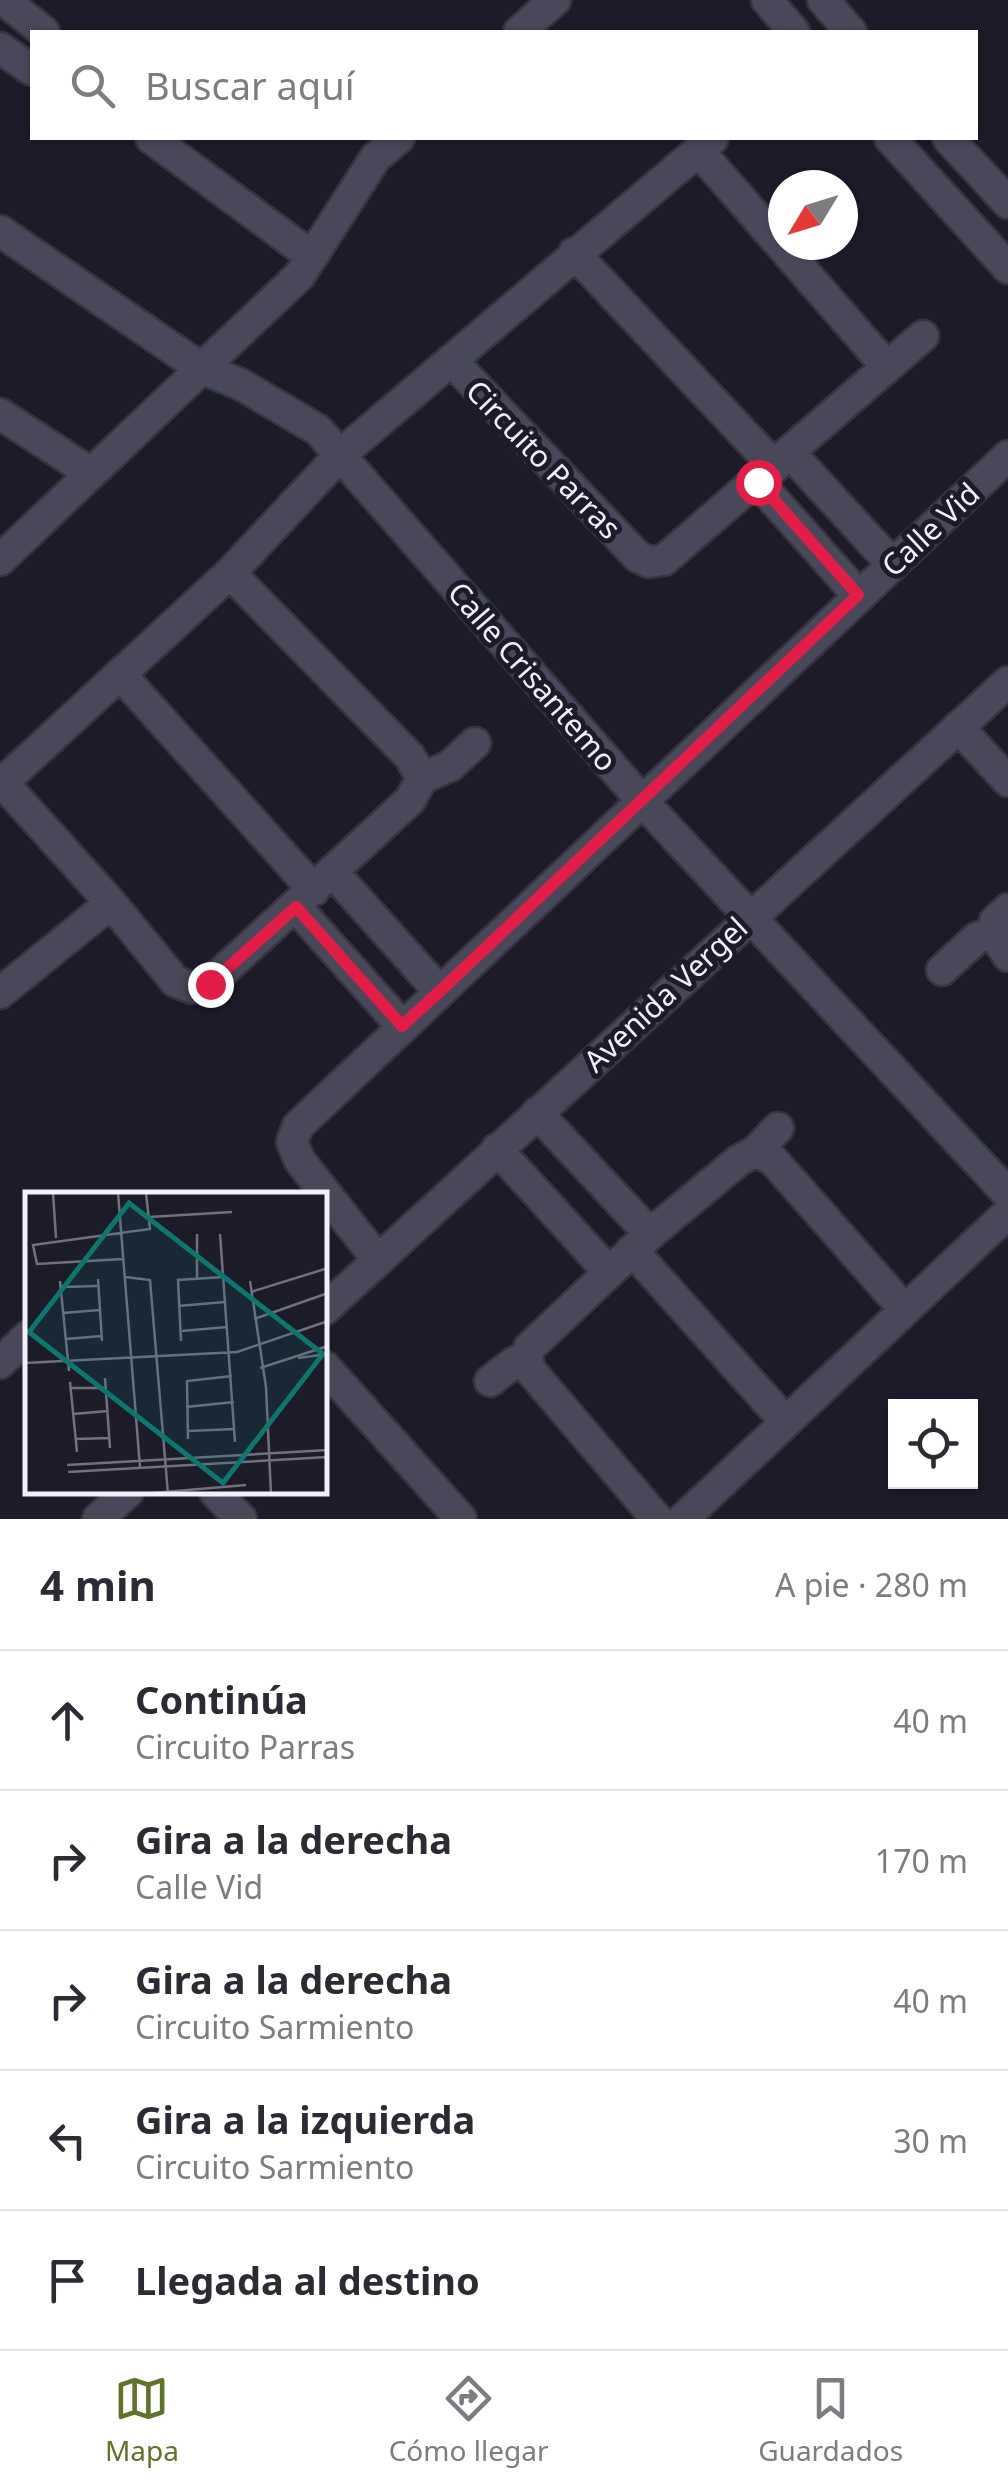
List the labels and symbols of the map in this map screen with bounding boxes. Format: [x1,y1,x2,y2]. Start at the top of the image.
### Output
north arrow [768,170,858,260]
street label: Circuito Parras [458,371,630,547]
route start [736,460,782,506]
street label: Calle Vid [872,473,988,585]
street label: Calle Crisantemo [439,572,627,780]
street label: Avenida Vergel [574,907,756,1081]
route end [188,962,234,1008]
inset map [25,1192,328,1494]

